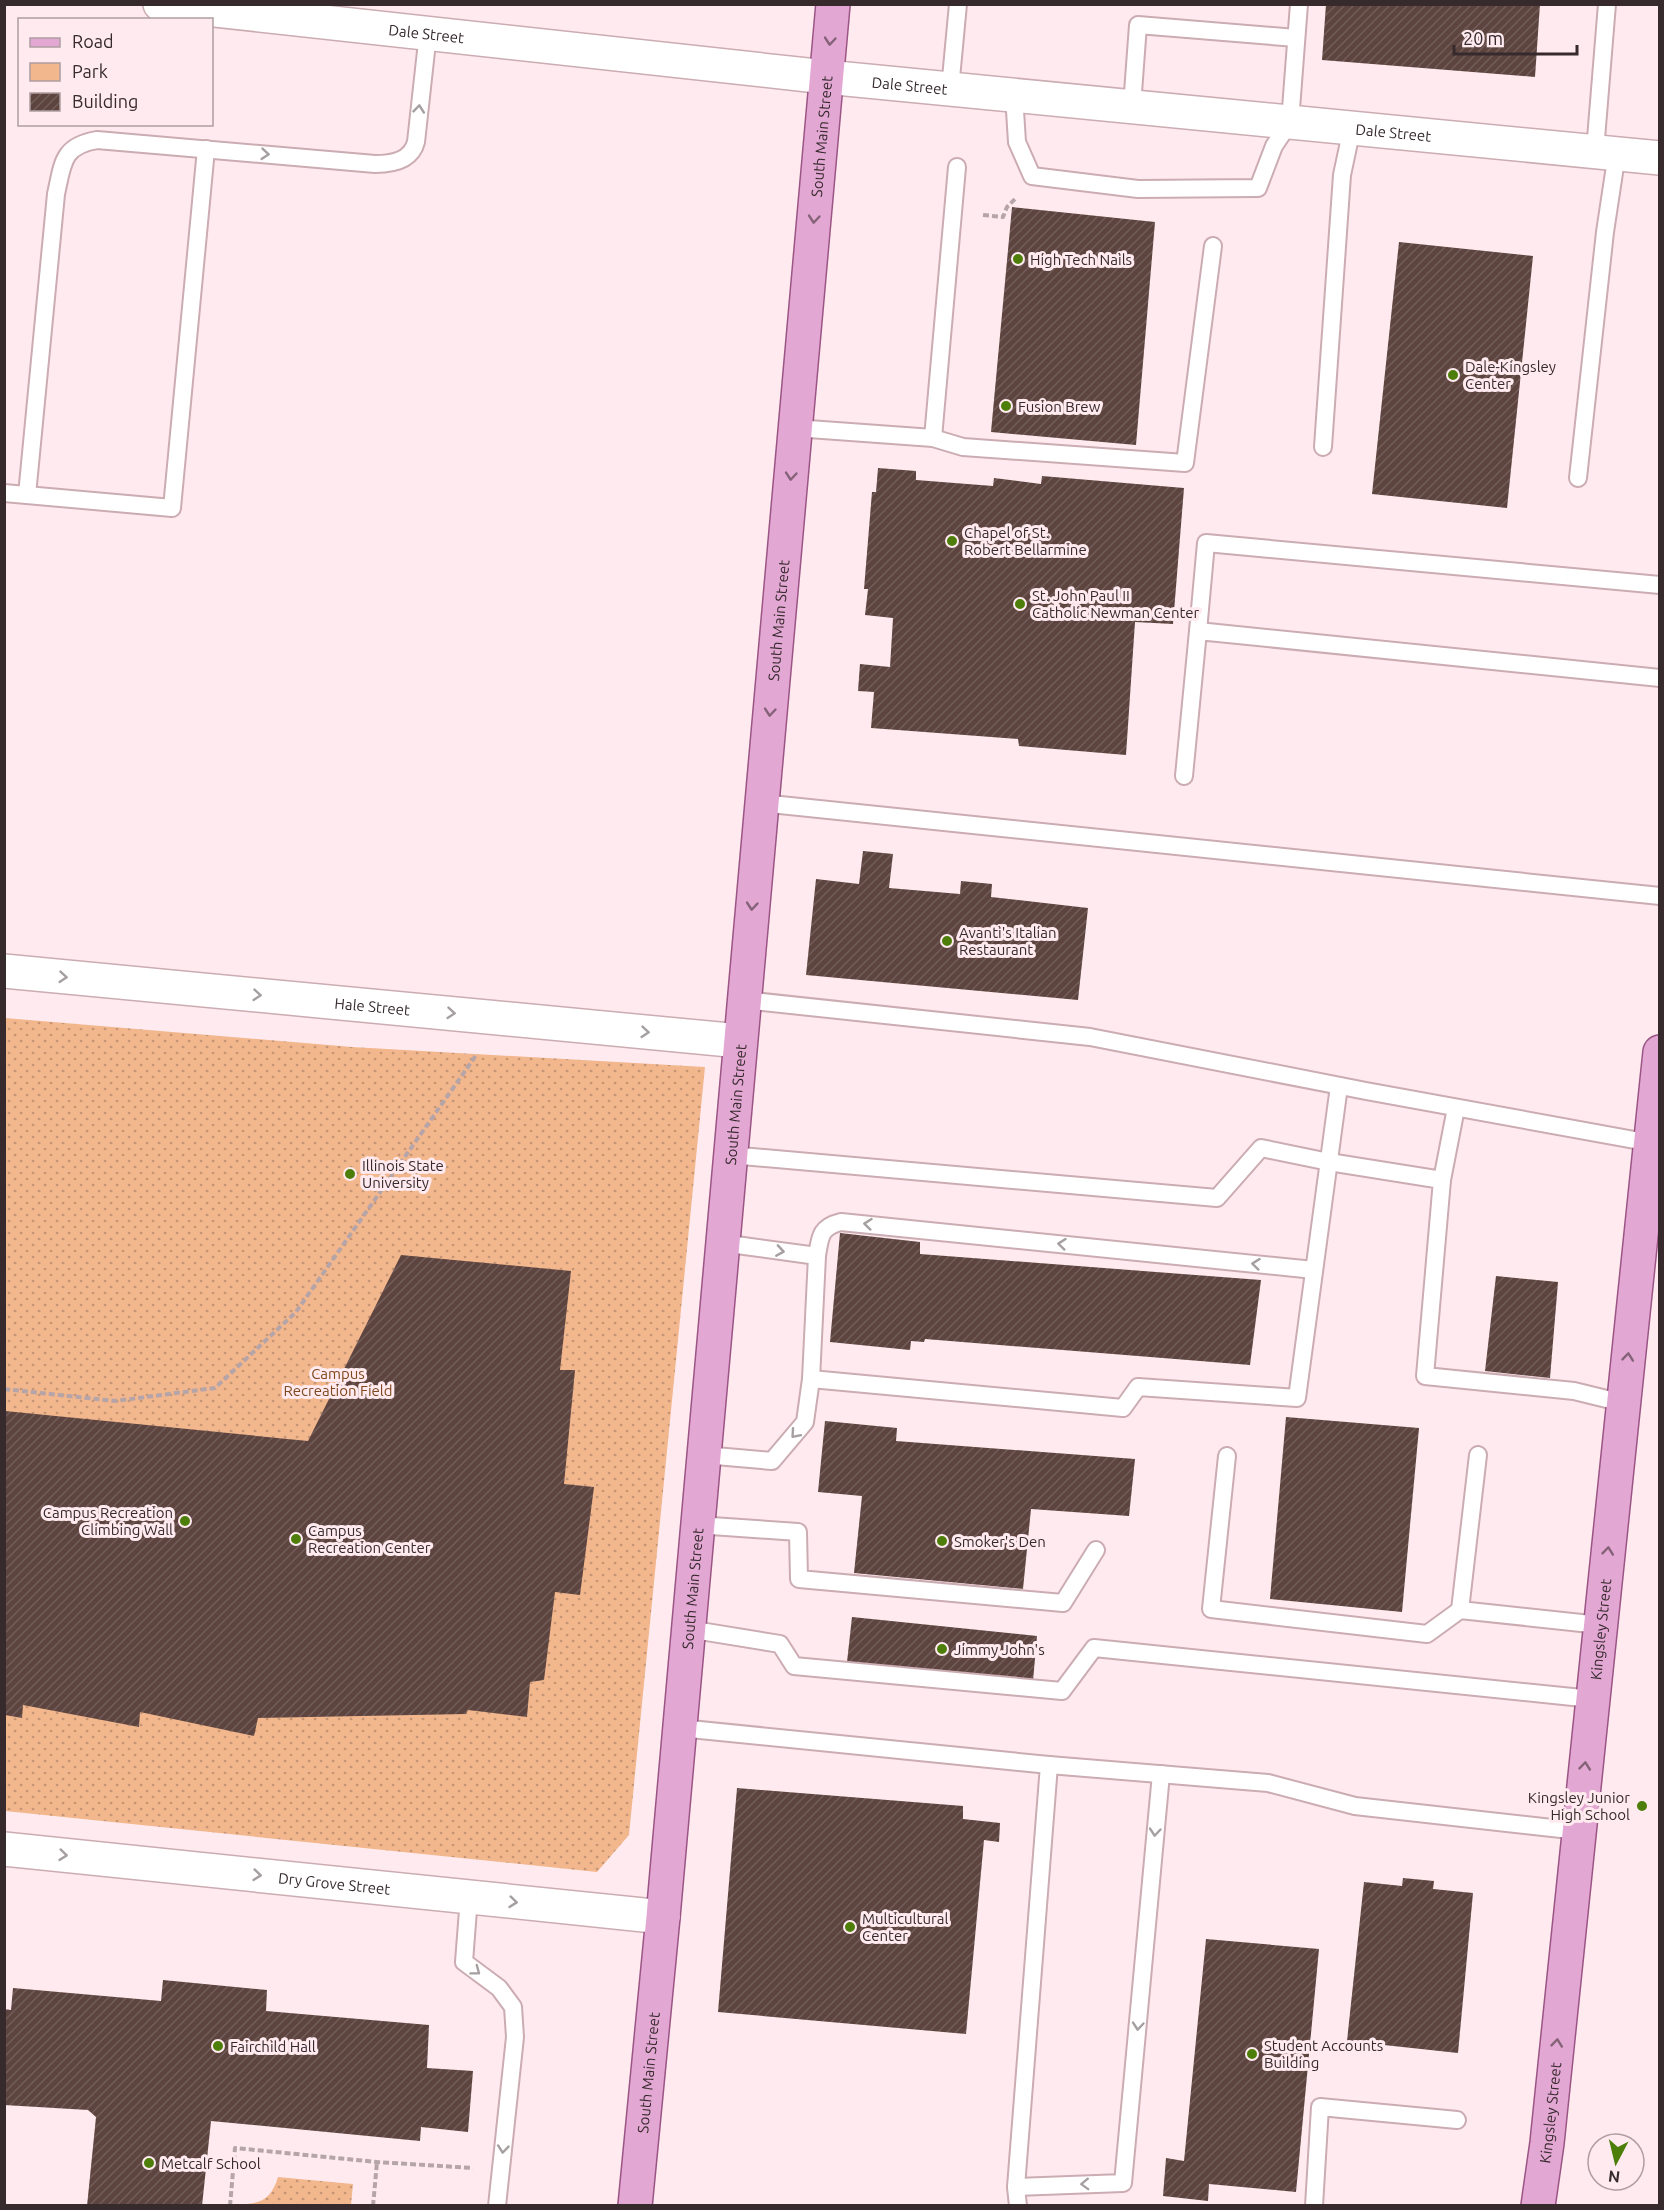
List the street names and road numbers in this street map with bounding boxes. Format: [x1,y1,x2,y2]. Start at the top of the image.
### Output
street label: Dale Street [388,21,465,46]
street label: Dale Street [871,73,948,97]
street label: South Main Street [807,75,835,198]
street label: Dale Street [1355,120,1432,144]
street label: South Main Street [764,559,792,682]
street label: Hale Street [334,994,411,1018]
street label: South Main Street [721,1043,749,1166]
street label: South Main Street [678,1527,706,1650]
street label: Kingsley Street [1587,1578,1614,1681]
street label: Dry Grove Street [277,1869,391,1897]
street label: South Main Street [634,2011,662,2134]
street label: Kingsley Street [1536,2061,1564,2164]

